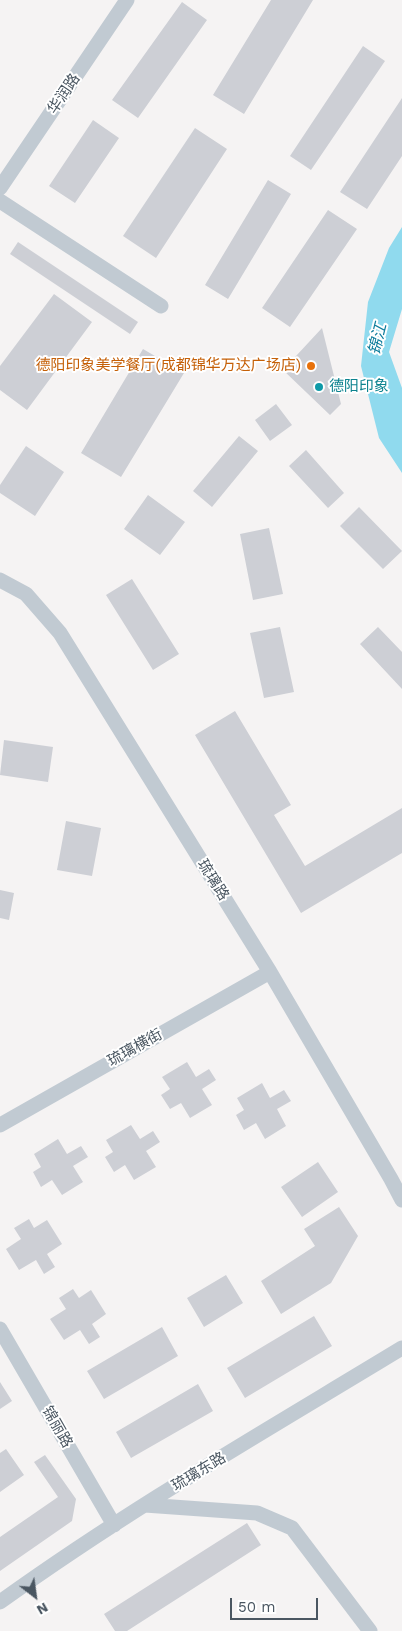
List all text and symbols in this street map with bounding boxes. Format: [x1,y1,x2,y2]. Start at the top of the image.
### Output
street label: 华润路 [44,70,84,118]
water label: 锦江 [365,321,391,357]
place label: 德阳印象美学餐厅(成都锦华万达广场店) [36,357,301,375]
marker: 德阳印象美学餐厅(成都锦华万达广场店) [305,360,317,372]
place label: 德阳印象 [329,378,389,396]
marker: 德阳印象 [313,381,325,393]
street label: 琉璃路 [193,856,233,904]
street label: 琉璃横街 [104,1026,166,1070]
street label: 锦丽路 [38,1403,76,1451]
street label: 琉璃东路 [169,1449,229,1495]
north arrow [10,1571,60,1621]
scale bar [232,1588,320,1620]
text: 50 m [238,1598,275,1616]
text: N [34,1599,51,1619]

